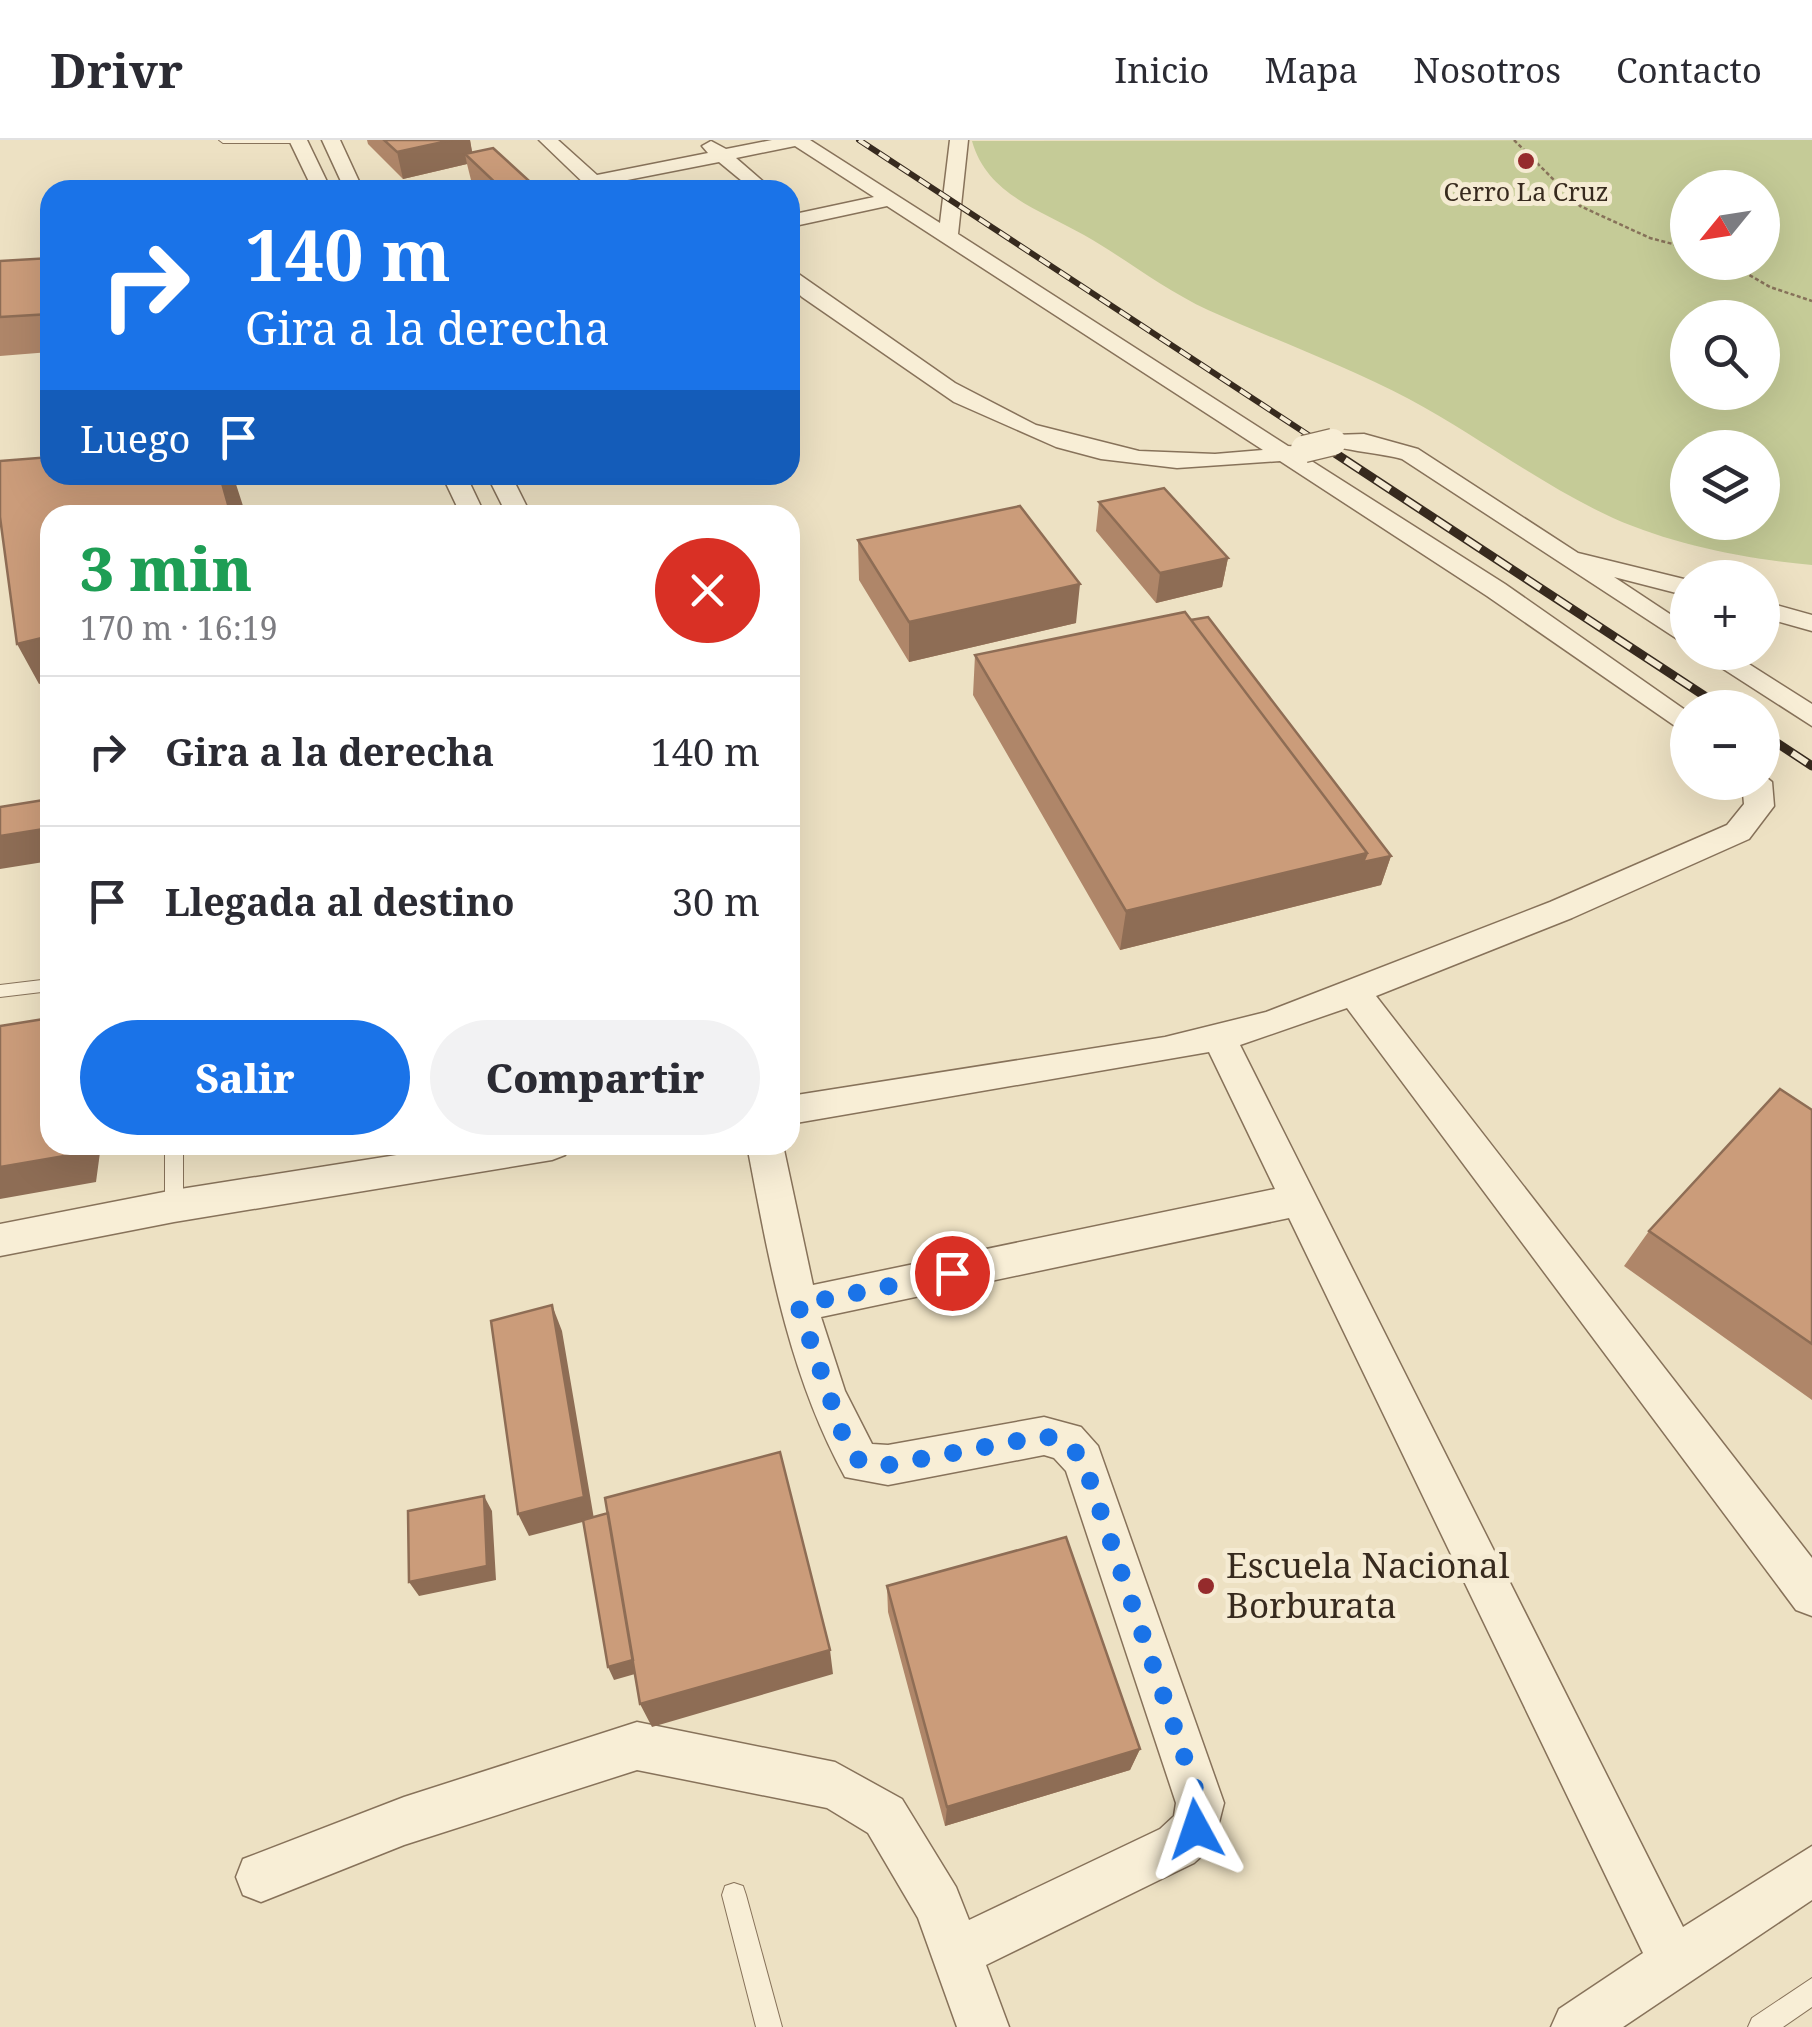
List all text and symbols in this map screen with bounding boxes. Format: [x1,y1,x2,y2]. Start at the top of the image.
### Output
text: Drivr [50,37,183,102]
text: Inicio [1114,46,1210,93]
text: Mapa [1265,46,1358,93]
text: Nosotros [1413,46,1561,93]
text: Contacto [1616,46,1762,93]
marker: Cerro La Cruz [1515,150,1537,172]
north arrow [1670,170,1780,280]
map controls [1670,170,1780,800]
place label: Cerro La Cruz [1443,174,1609,208]
text: 140 m [245,206,451,302]
icon: right [80,220,210,350]
text: Gira a la derecha [245,297,610,358]
button: search [1670,300,1780,410]
icon: arrive [211,410,266,465]
text: Luego [80,412,191,464]
button: layers [1670,430,1780,540]
text: 3 min [80,527,252,609]
button: close [655,538,760,643]
button: + [1670,560,1780,670]
text: 170 m · 16:19 [80,606,278,649]
button: − [1670,690,1780,800]
icon: right [80,724,135,779]
text: Gira a la derecha [165,725,494,777]
text: 140 m [650,725,760,777]
icon: arrive [80,874,135,929]
text: Llegada al destino [165,875,515,927]
text: 30 m [672,875,760,927]
button: Salir [80,1020,410,1135]
button: Compartir [430,1020,760,1135]
pin [910,1231,995,1316]
icon: arrive [925,1246,980,1301]
place label: Escuela Nacional Borburata [1226,1541,1510,1628]
marker: Escuela Nacional Borburata [1195,1575,1217,1597]
position arrow [1144,1777,1248,1881]

